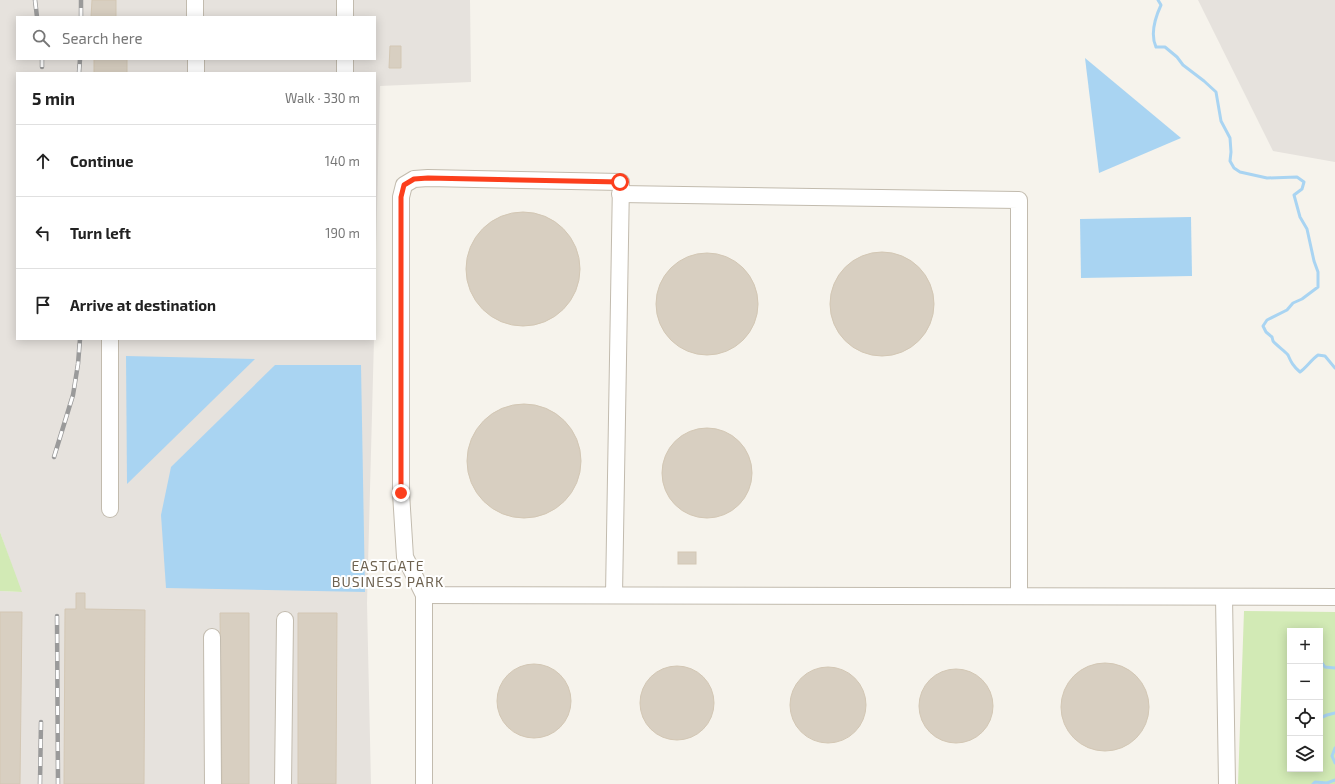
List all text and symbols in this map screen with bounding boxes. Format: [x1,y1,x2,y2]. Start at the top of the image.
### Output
search box [16,16,376,60]
icon: search [30,27,52,49]
text: Search here [62,29,143,47]
text: 5 min [32,88,75,108]
text: Walk · 330 m [285,90,360,106]
icon: ahead [32,150,54,172]
text: Continue [70,152,133,170]
text: 140 m [325,153,360,169]
route start [611,173,629,191]
icon: left [32,222,54,244]
text: Turn left [70,224,131,242]
text: 190 m [325,225,360,241]
icon: arrive [32,294,54,316]
text: Arrive at destination [70,296,216,314]
route end [392,484,410,502]
district label: EASTGATE BUSINESS PARK [332,557,444,590]
map controls [1287,628,1323,772]
button: + [1287,628,1323,664]
button: − [1287,664,1323,700]
button: locate [1287,700,1323,736]
button: layers [1287,736,1323,772]

